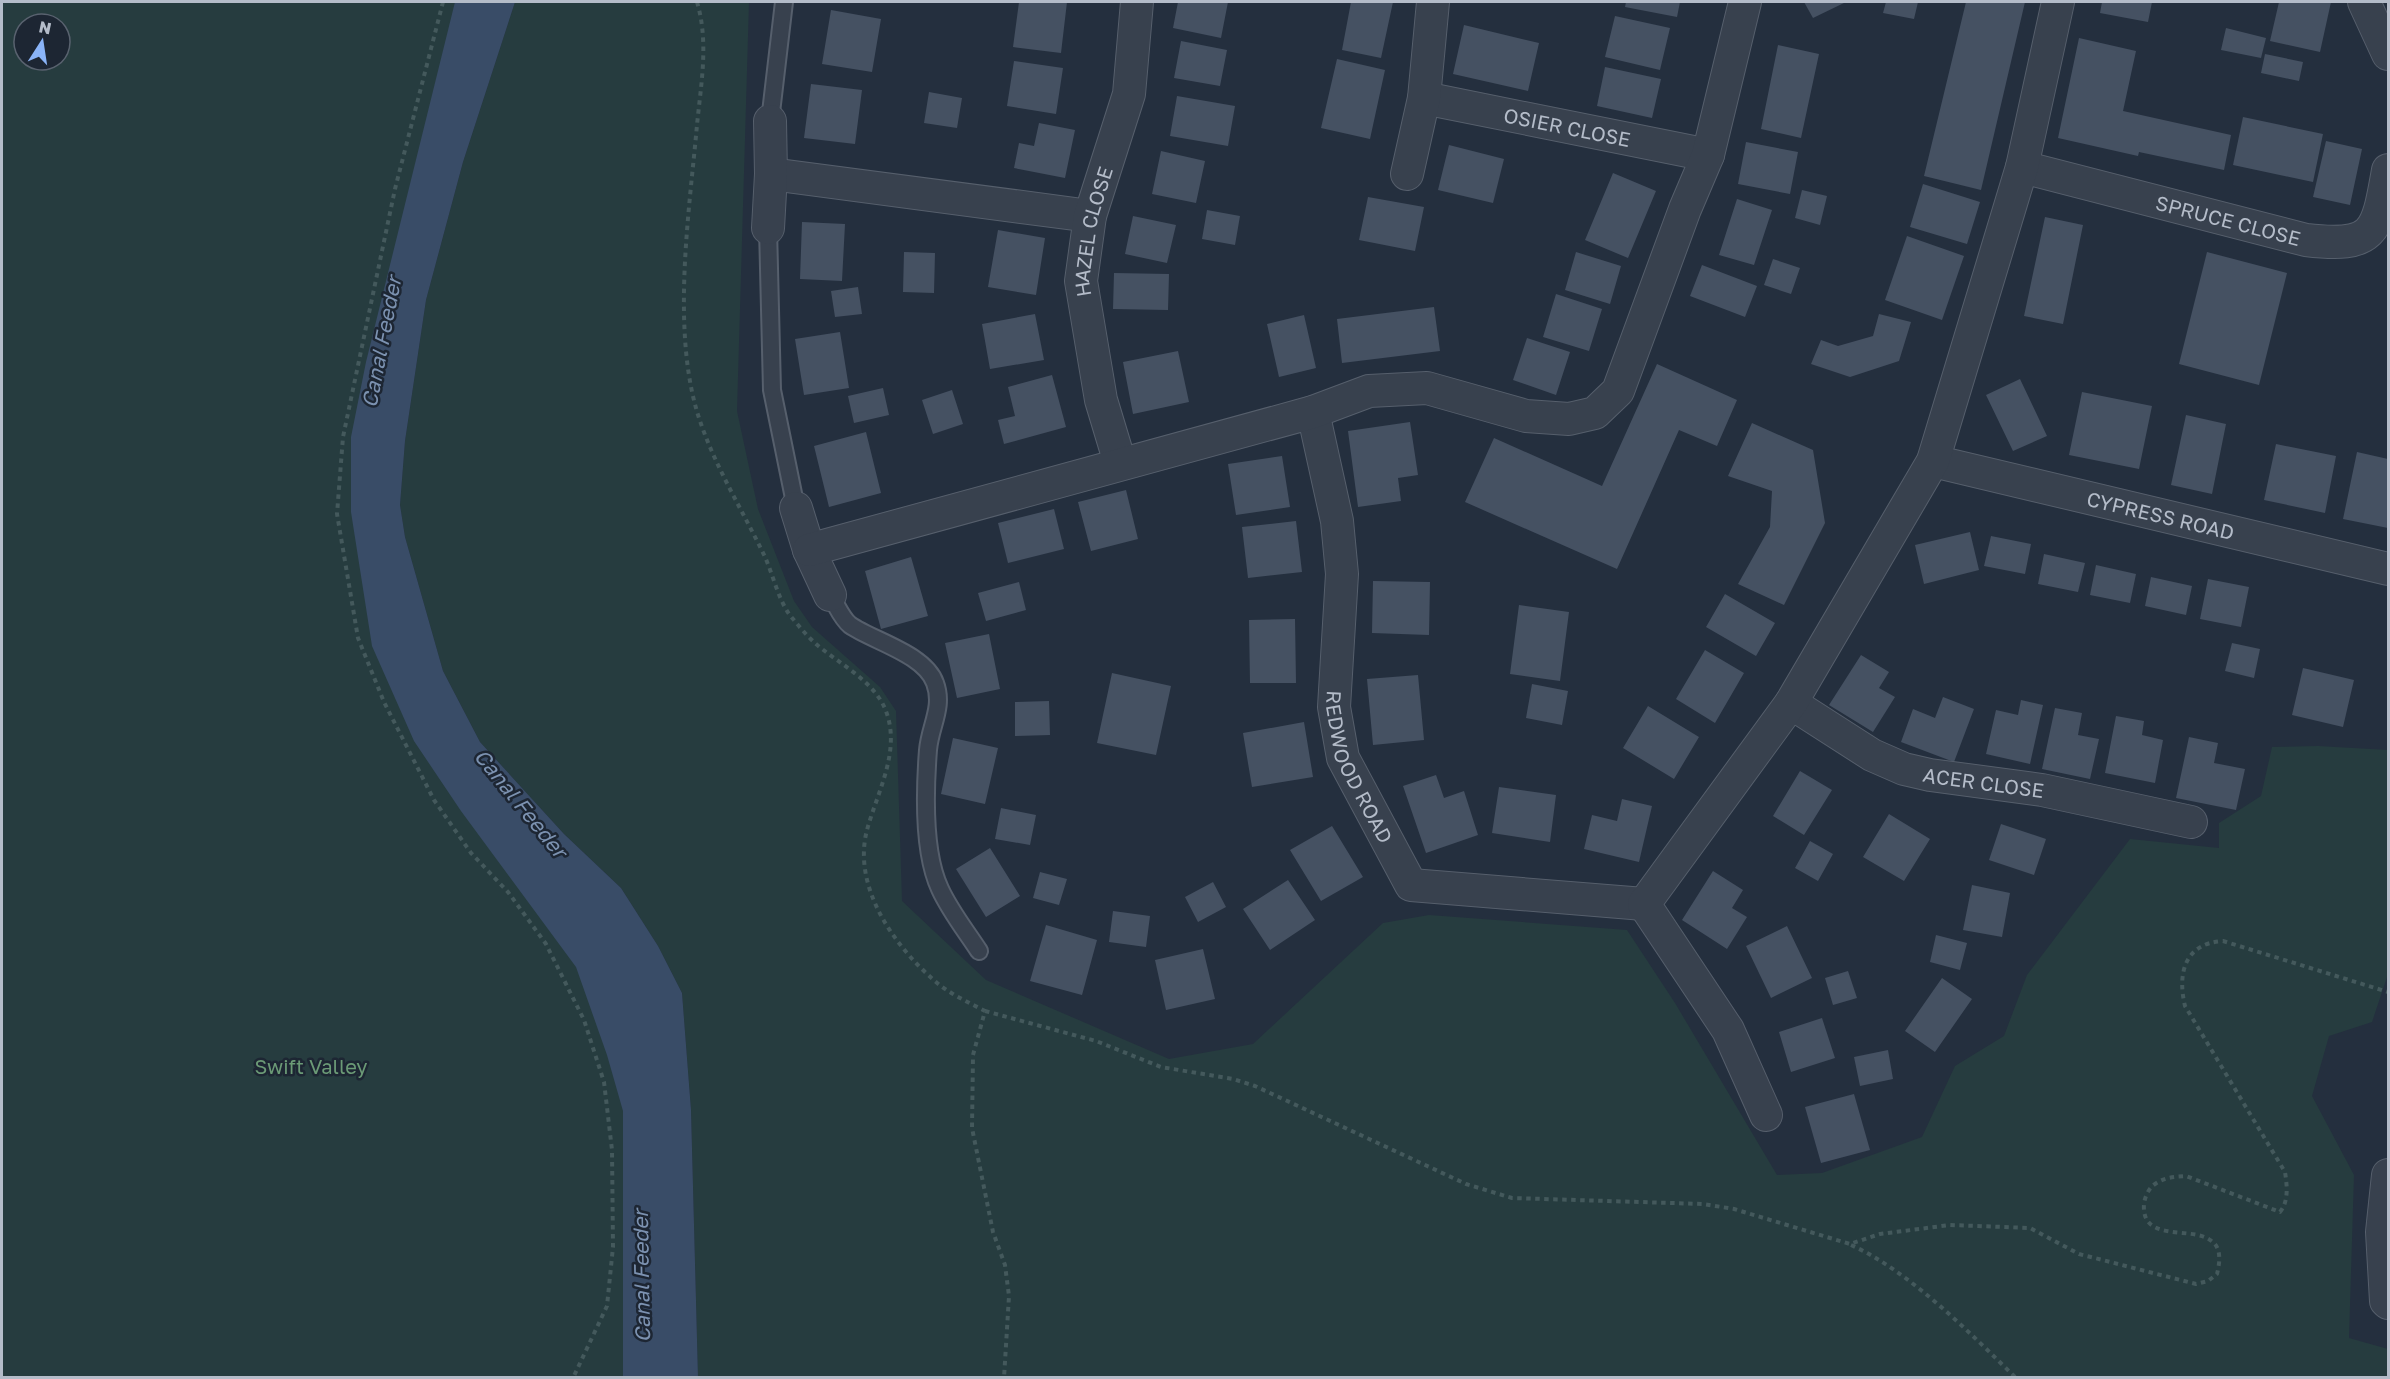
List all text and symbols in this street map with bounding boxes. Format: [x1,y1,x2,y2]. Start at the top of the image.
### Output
north arrow [12,12,72,72]
text: N [37,16,53,38]
street label: OSIER CLOSE [1502,102,1633,151]
street label: HAZEL CLOSE [1069,163,1117,299]
street label: SPRUCE CLOSE [2153,190,2303,250]
water label: Canal Feeder [356,272,407,410]
street label: CYPRESS ROAD [2085,486,2237,544]
street label: REDWOOD ROAD [1322,690,1398,847]
water label: Canal Feeder [469,743,575,865]
street label: ACER CLOSE [1921,762,2045,802]
park label: Swift Valley [254,1054,368,1078]
water label: Canal Feeder [627,1207,655,1343]

